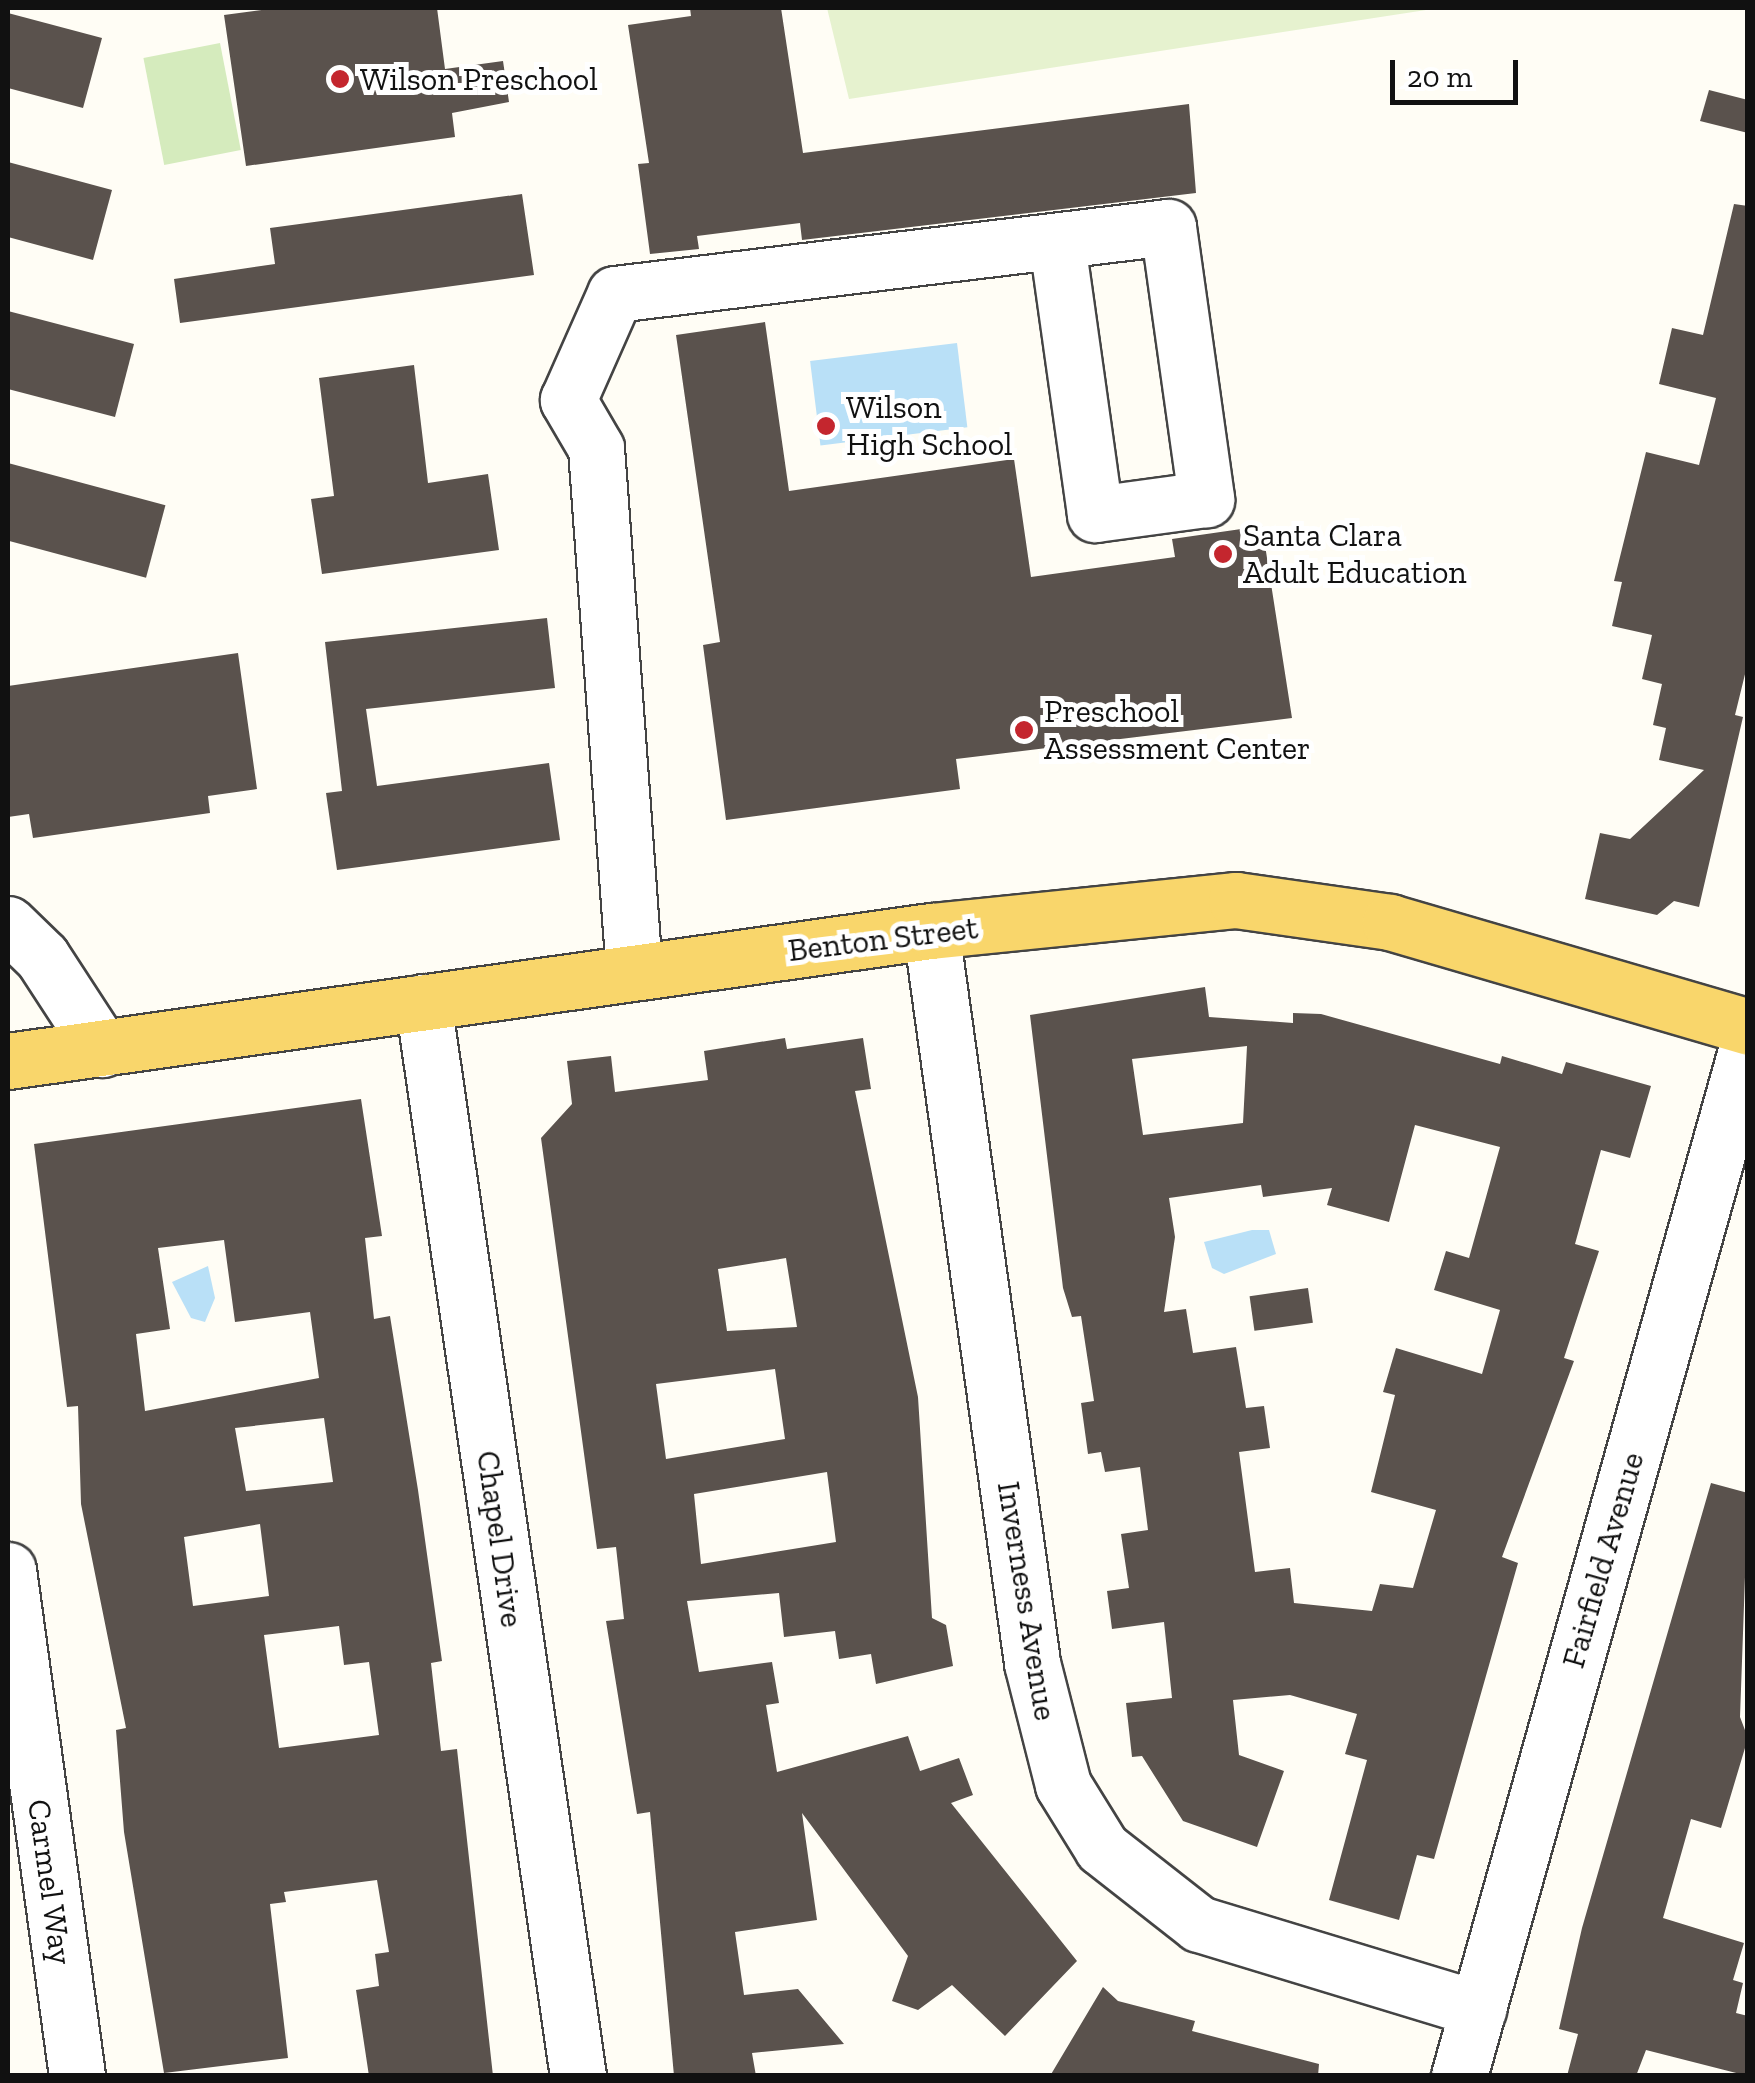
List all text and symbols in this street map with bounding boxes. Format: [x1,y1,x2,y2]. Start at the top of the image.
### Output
scale bar [1395,40,1522,102]
text: 20 m [1407,59,1472,95]
place label: Wilson Preschool [360,60,598,98]
marker: Wilson Preschool [329,68,351,90]
place label: Wilson High School [846,389,1013,464]
marker: Wilson High School [815,415,837,437]
place label: Santa Clara Adult Education [1243,517,1467,592]
marker: Santa Clara Adult Education [1212,543,1234,565]
place label: Preschool Assessment Center [1044,693,1310,768]
marker: Preschool Assessment Center [1013,719,1035,741]
street label: Benton Street [786,908,980,970]
street label: Fairfield Avenue [1554,1447,1652,1673]
street label: Chapel Drive [469,1448,531,1630]
street label: Inverness Avenue [989,1478,1065,1724]
street label: Carmel Way [19,1796,81,1968]

